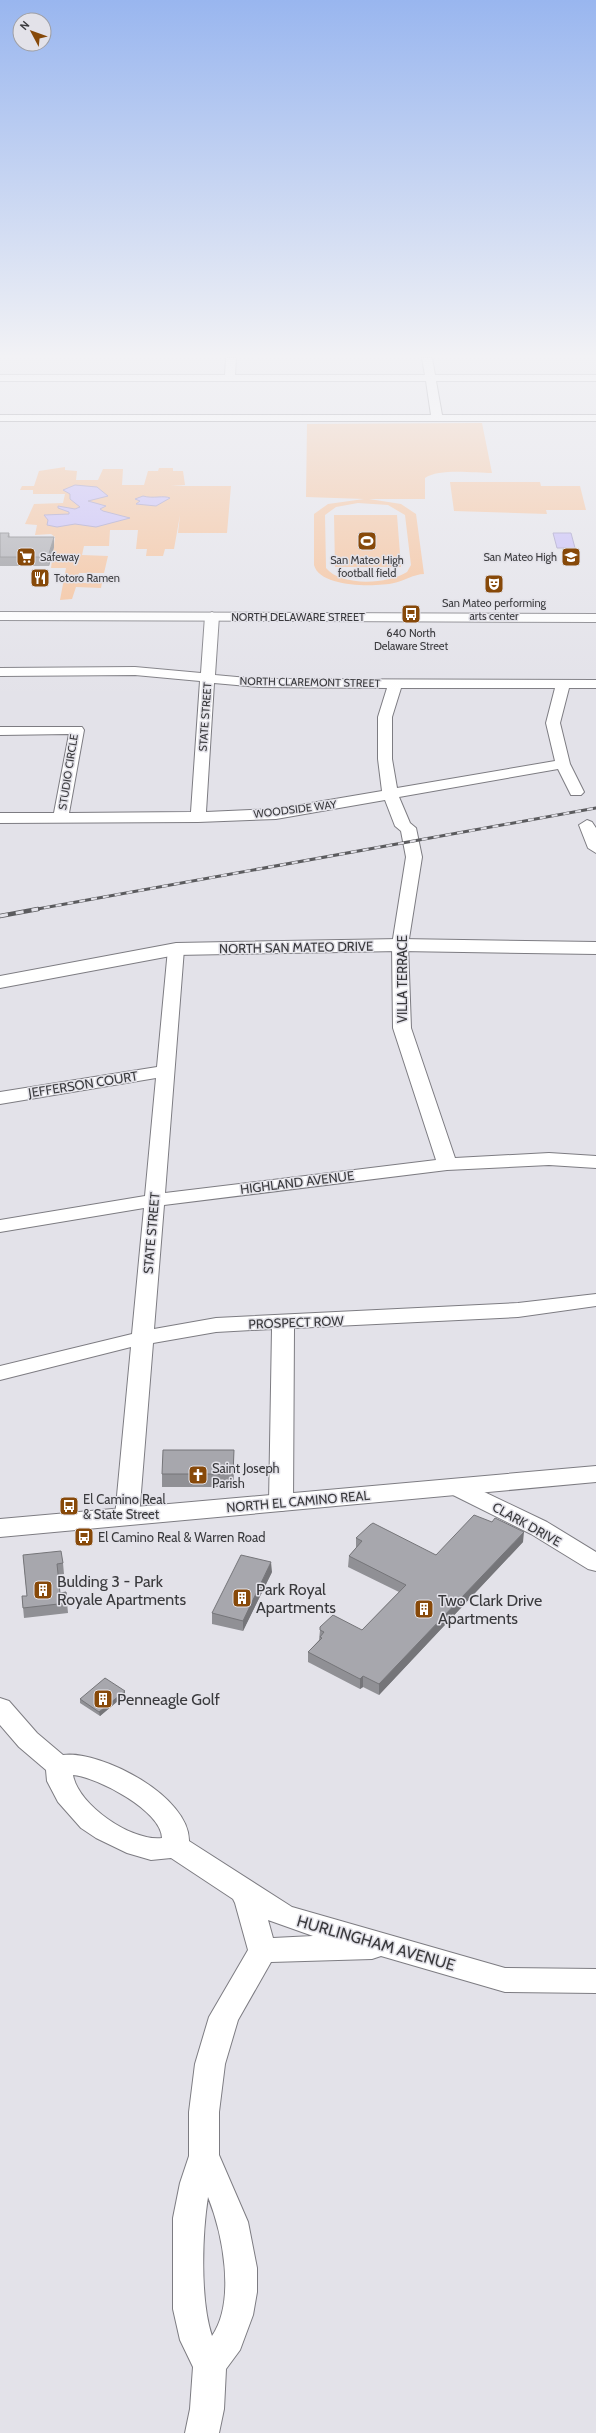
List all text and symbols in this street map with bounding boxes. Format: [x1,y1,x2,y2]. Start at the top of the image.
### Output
north arrow [12,12,52,52]
text: N [17,18,32,33]
sports icon: San Mateo High football field [356,530,378,552]
supermarket icon: Safeway [15,546,37,568]
school or university icon: San Mateo High [560,546,582,568]
place label: Safeway [40,550,80,564]
place label: San Mateo High [483,550,557,564]
place label: San Mateo High football field [330,553,404,580]
restaurant icon: Totoro Ramen [29,567,51,589]
place label: Totoro Ramen [54,571,120,585]
theatre icon: San Mateo performing arts center [483,573,505,595]
place label: San Mateo performing arts center [442,596,547,623]
bus stop icon: 640 North Delaware Street [400,603,422,625]
street label: NORTH DELAWARE STREET [231,610,365,624]
place label: 640 North Delaware Street [374,626,448,653]
street label: NORTH CLAREMONT STREET [239,674,381,690]
street label: STATE STREET [196,682,214,752]
street label: STUDIO CIRCLE [55,733,81,811]
street label: WOODSIDE WAY [253,797,338,821]
street label: VILLA TERRACE [394,935,410,1023]
street label: NORTH SAN MATEO DRIVE [219,938,373,956]
street label: JEFFERSON COURT [26,1067,139,1101]
street label: HIGHLAND AVENUE [239,1167,355,1197]
street label: STATE STREET [139,1191,163,1274]
street label: PROSPECT ROW [248,1312,345,1332]
place label: Saint Joseph Parish [212,1460,280,1491]
church icon: Saint Joseph Parish [187,1464,209,1486]
street label: NORTH EL CAMINO REAL [226,1487,371,1515]
place label: El Camino Real & State Street [83,1491,166,1522]
bus stop icon: El Camino Real & State Street [58,1495,80,1517]
street label: CLARK DRIVE [490,1498,564,1550]
bus stop icon: El Camino Real & Warren Road [73,1526,95,1548]
place label: El Camino Real & Warren Road [98,1529,265,1545]
place label: Bulding 3 - Park Royale Apartments [57,1572,186,1609]
building icon: Bulding 3 - Park Royale Apartments [32,1579,54,1601]
place label: Park Royal Apartments [256,1580,336,1617]
building icon: Park Royal Apartments [231,1587,253,1609]
place label: Two Clark Drive Apartments [438,1591,542,1628]
building icon: Two Clark Drive Apartments [413,1598,435,1620]
building icon: Penneagle Golf [92,1688,114,1710]
place label: Penneagle Golf [117,1690,221,1709]
street label: HURLINGHAM AVENUE [295,1911,457,1975]

